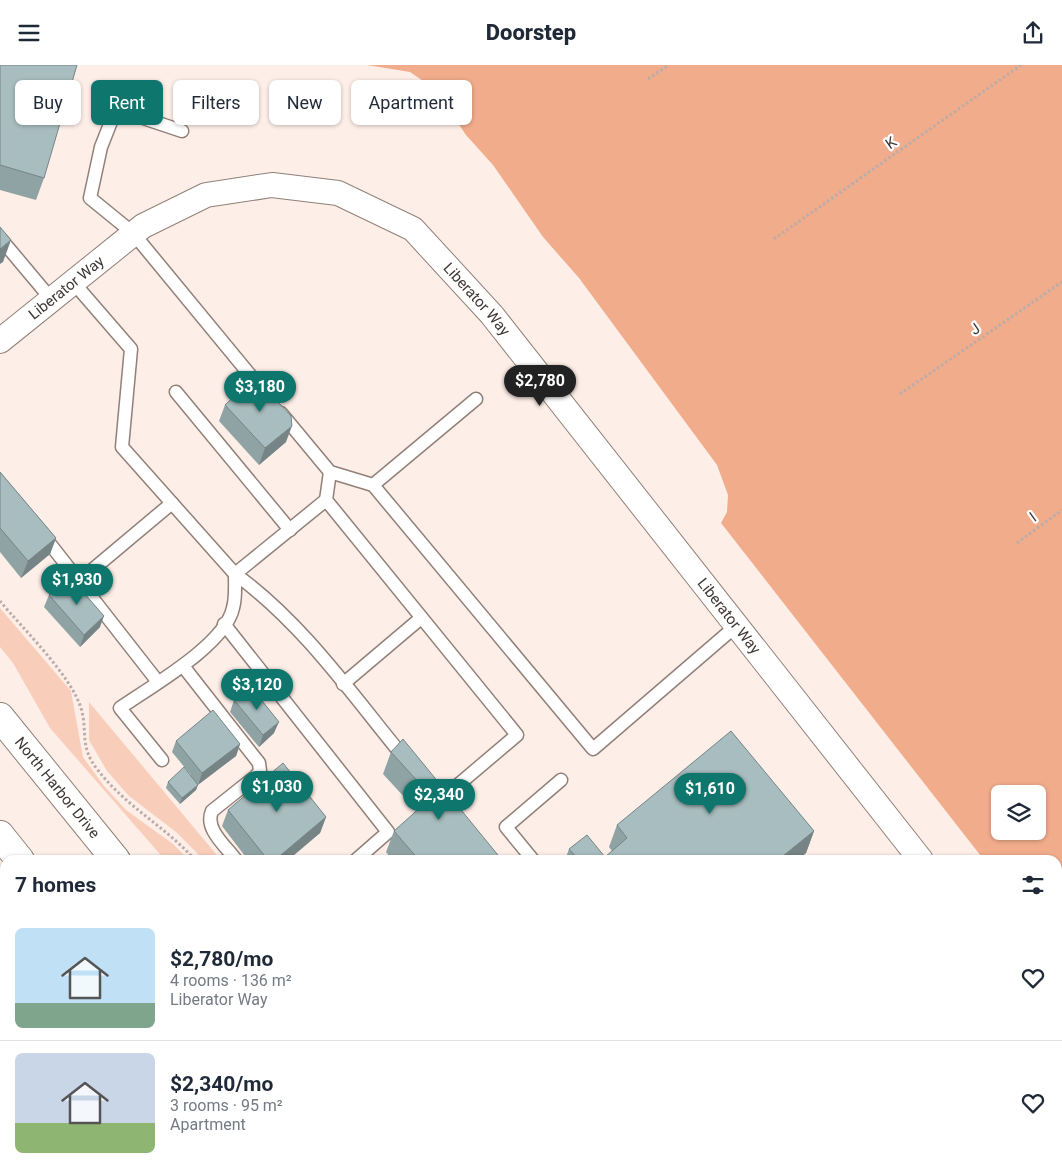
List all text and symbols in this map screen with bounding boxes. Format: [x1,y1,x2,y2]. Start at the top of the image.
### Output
icon: menu [15,19,43,47]
icon: share [1019,19,1047,47]
text: Doorstep [486,20,576,45]
chip: Buy [15,80,81,125]
chip: Rent [91,80,163,125]
chip: Filters [173,80,259,125]
chip: New [269,80,341,125]
chip: Apartment [351,80,472,125]
street label: K [882,133,900,153]
street label: Liberator Way [25,252,108,323]
street label: Liberator Way [440,259,514,339]
street label: J [966,319,984,339]
pin: $2,780 [499,365,581,407]
pin: $3,180 [219,371,301,413]
text: $2,780 [515,371,565,390]
text: $3,180 [235,377,285,396]
street label: I [1026,509,1040,525]
pin: $1,930 [36,563,118,606]
text: $1,930 [52,570,102,589]
street label: Liberator Way [694,574,764,658]
pin: $3,120 [216,669,298,711]
text: $3,120 [232,675,282,694]
street label: North Harbor Drive [11,733,104,842]
pin: $1,030 [236,771,318,813]
pin: $1,610 [669,773,751,815]
text: $1,030 [252,777,302,796]
pin: $2,340 [398,779,480,821]
text: $1,610 [685,779,735,798]
text: $2,340 [414,785,464,804]
map controls [991,785,1046,840]
button: layers [991,785,1046,840]
icon: filters [1019,871,1047,899]
text: 7 homes [15,873,96,897]
text: $2,780/mo [170,947,273,971]
icon: home [55,948,115,1008]
icon: heart [1019,964,1047,992]
text: 4 rooms · 136 m² [170,971,292,990]
text: Liberator Way [170,990,267,1009]
text: $2,340/mo [170,1072,273,1096]
icon: home [55,1073,115,1133]
icon: heart [1019,1089,1047,1117]
text: 3 rooms · 95 m² [170,1096,283,1115]
text: Apartment [170,1115,246,1134]

